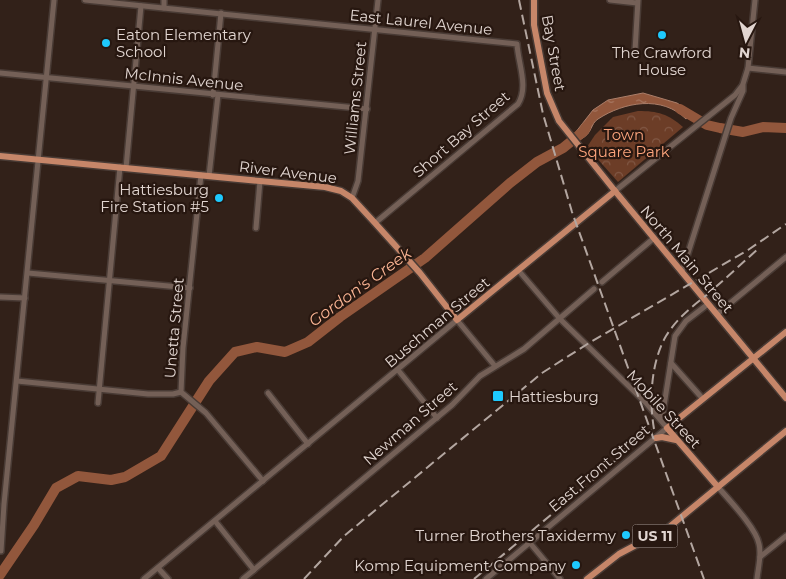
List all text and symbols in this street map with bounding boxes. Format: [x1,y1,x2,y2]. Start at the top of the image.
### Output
street label: East Laurel Avenue [349,5,493,39]
street label: Bay Street [538,13,570,93]
north arrow [721,15,771,65]
place label: Eaton Elementary School [116,25,252,61]
marker: The Crawford House [656,29,668,41]
marker: Eaton Elementary School [100,37,112,49]
street label: Williams Street [340,40,370,156]
place label: The Crawford House [612,43,712,79]
text: N [738,43,751,62]
street label: McInnis Avenue [124,63,244,95]
street label: Short Bay Street [409,87,513,181]
park label: Town Square Park [578,125,670,161]
street label: River Avenue [238,157,338,187]
place label: Hattiesburg Fire Station #5 [100,180,209,216]
marker: Hattiesburg Fire Station #5 [213,192,225,204]
street label: North Main Street [636,201,738,317]
water label: Gordon's Creek [305,243,416,331]
street label: Buschman Street [381,272,493,372]
street label: Unetta Street [160,277,188,379]
street label: Mobile Street [623,366,705,452]
street label: Newman Street [359,377,461,469]
place label: Hattiesburg [509,387,599,406]
marker: Hattiesburg [491,389,505,403]
street label: East Front Street [545,420,653,516]
road number: US 11 [632,524,678,548]
place label: Turner Brothers Taxidermy [415,526,617,545]
marker: Turner Brothers Taxidermy [620,529,632,541]
place label: Komp Equipment Company [354,556,567,575]
marker: Komp Equipment Company [570,559,582,571]

